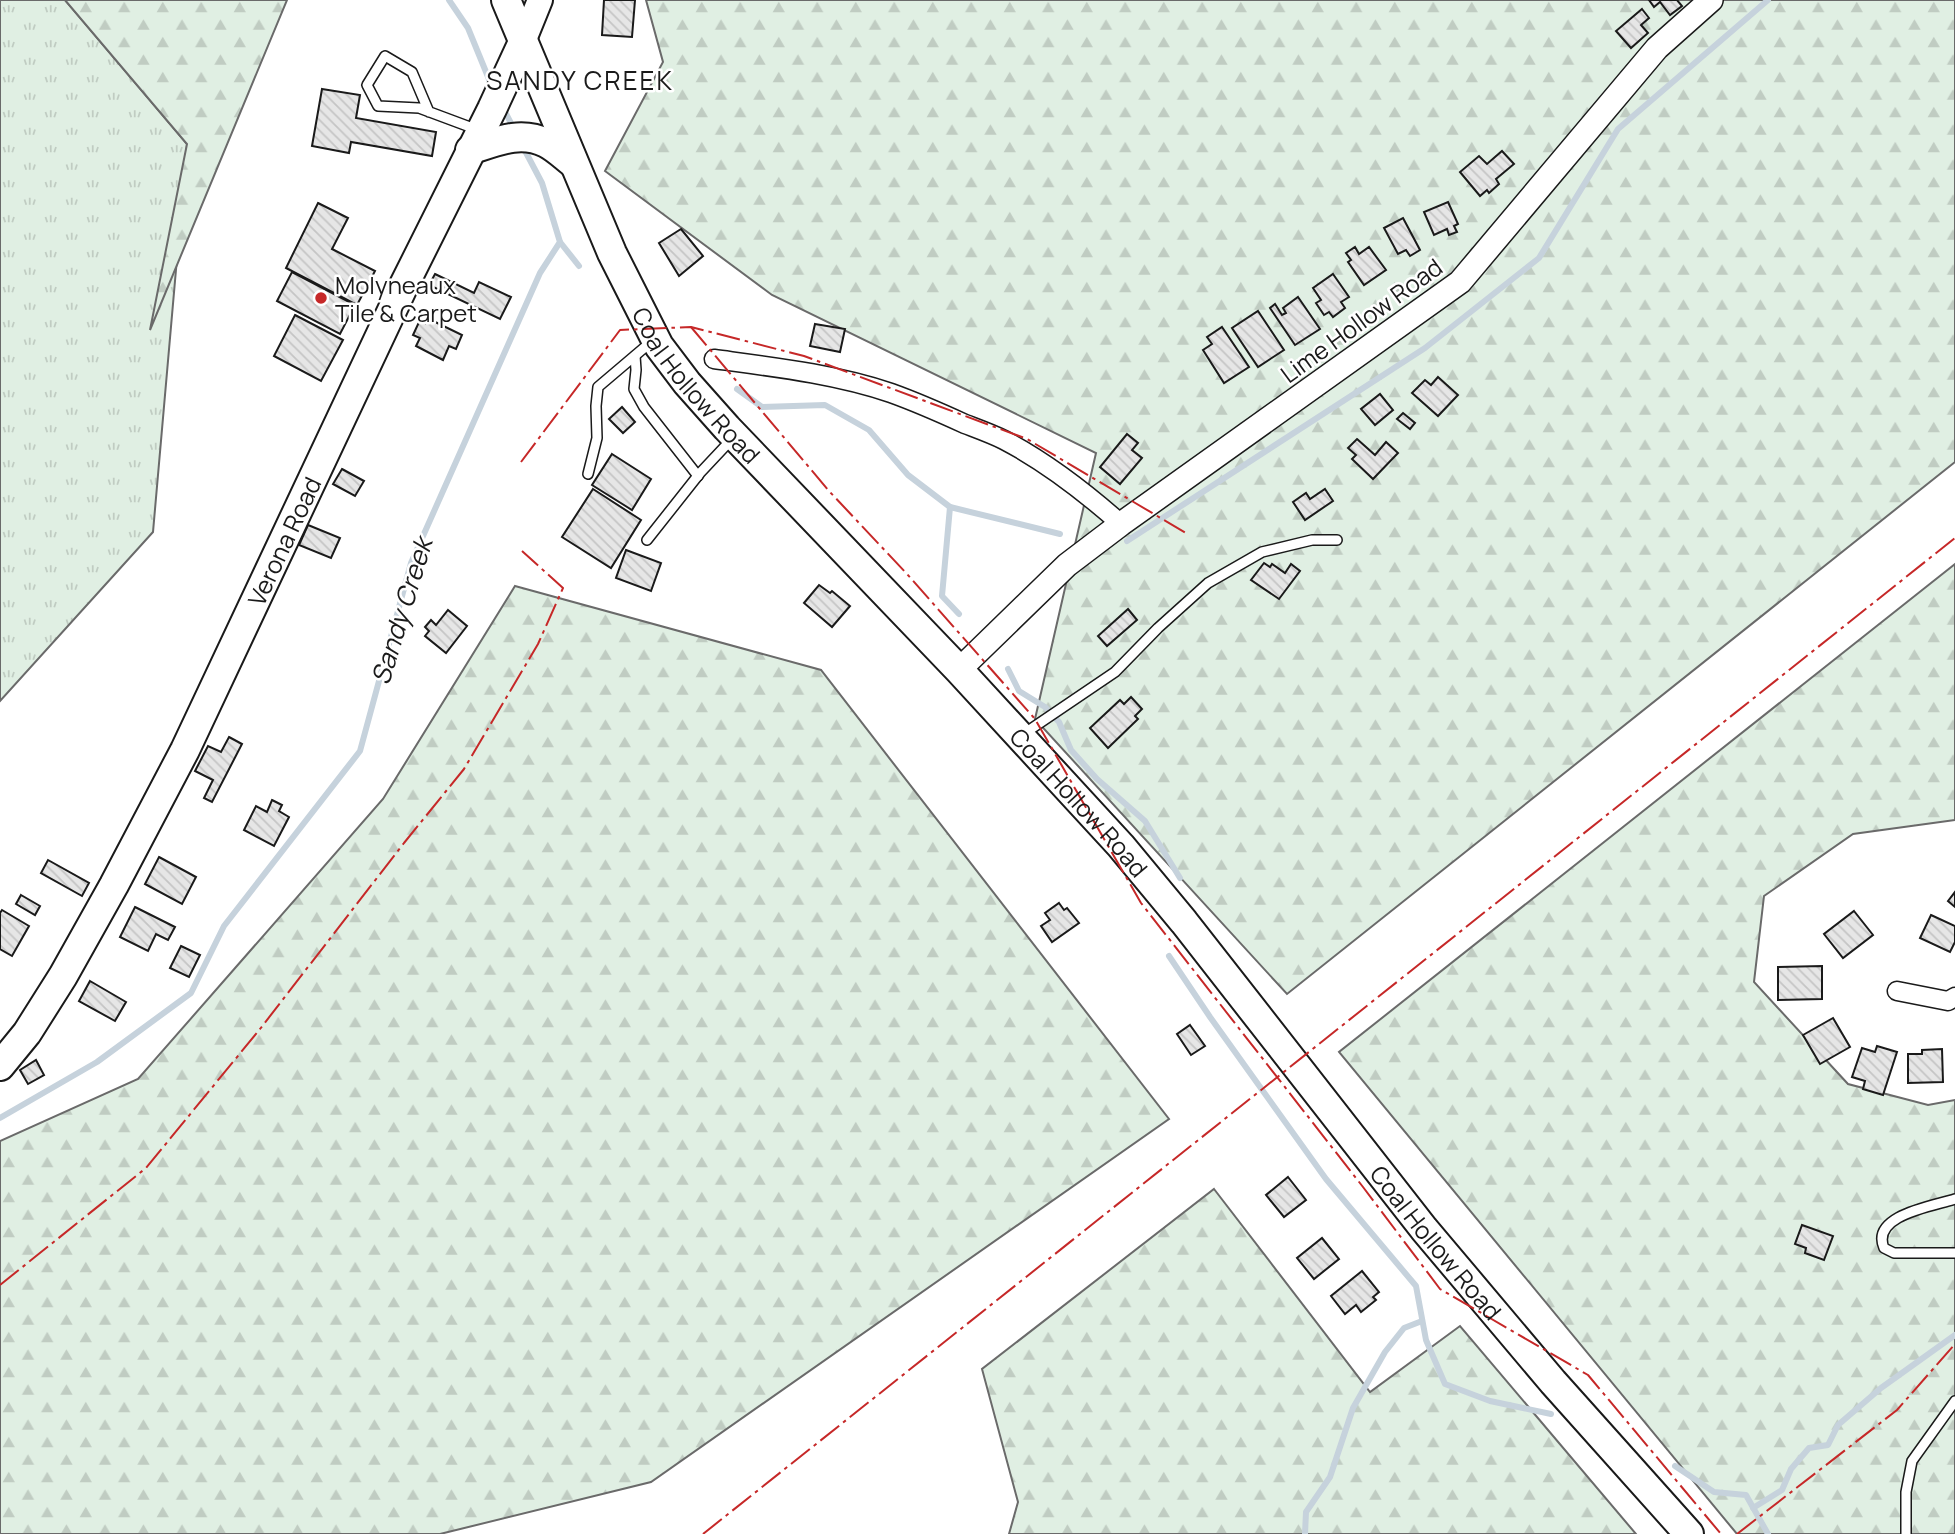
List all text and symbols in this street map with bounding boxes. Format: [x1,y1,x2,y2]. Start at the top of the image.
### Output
district label: SANDY CREEK [486,62,674,98]
street label: Lime Hollow Road [1273,250,1449,390]
place label: Molyneaux Tile & Carpet [335,268,477,329]
marker: Molyneaux Tile & Carpet [313,290,329,306]
street label: Coal Hollow Road [625,301,768,470]
street label: Verona Road [239,471,328,611]
water label: Sandy Creek [362,530,442,689]
street label: Coal Hollow Road [1003,720,1156,883]
street label: Coal Hollow Road [1363,1158,1510,1326]

